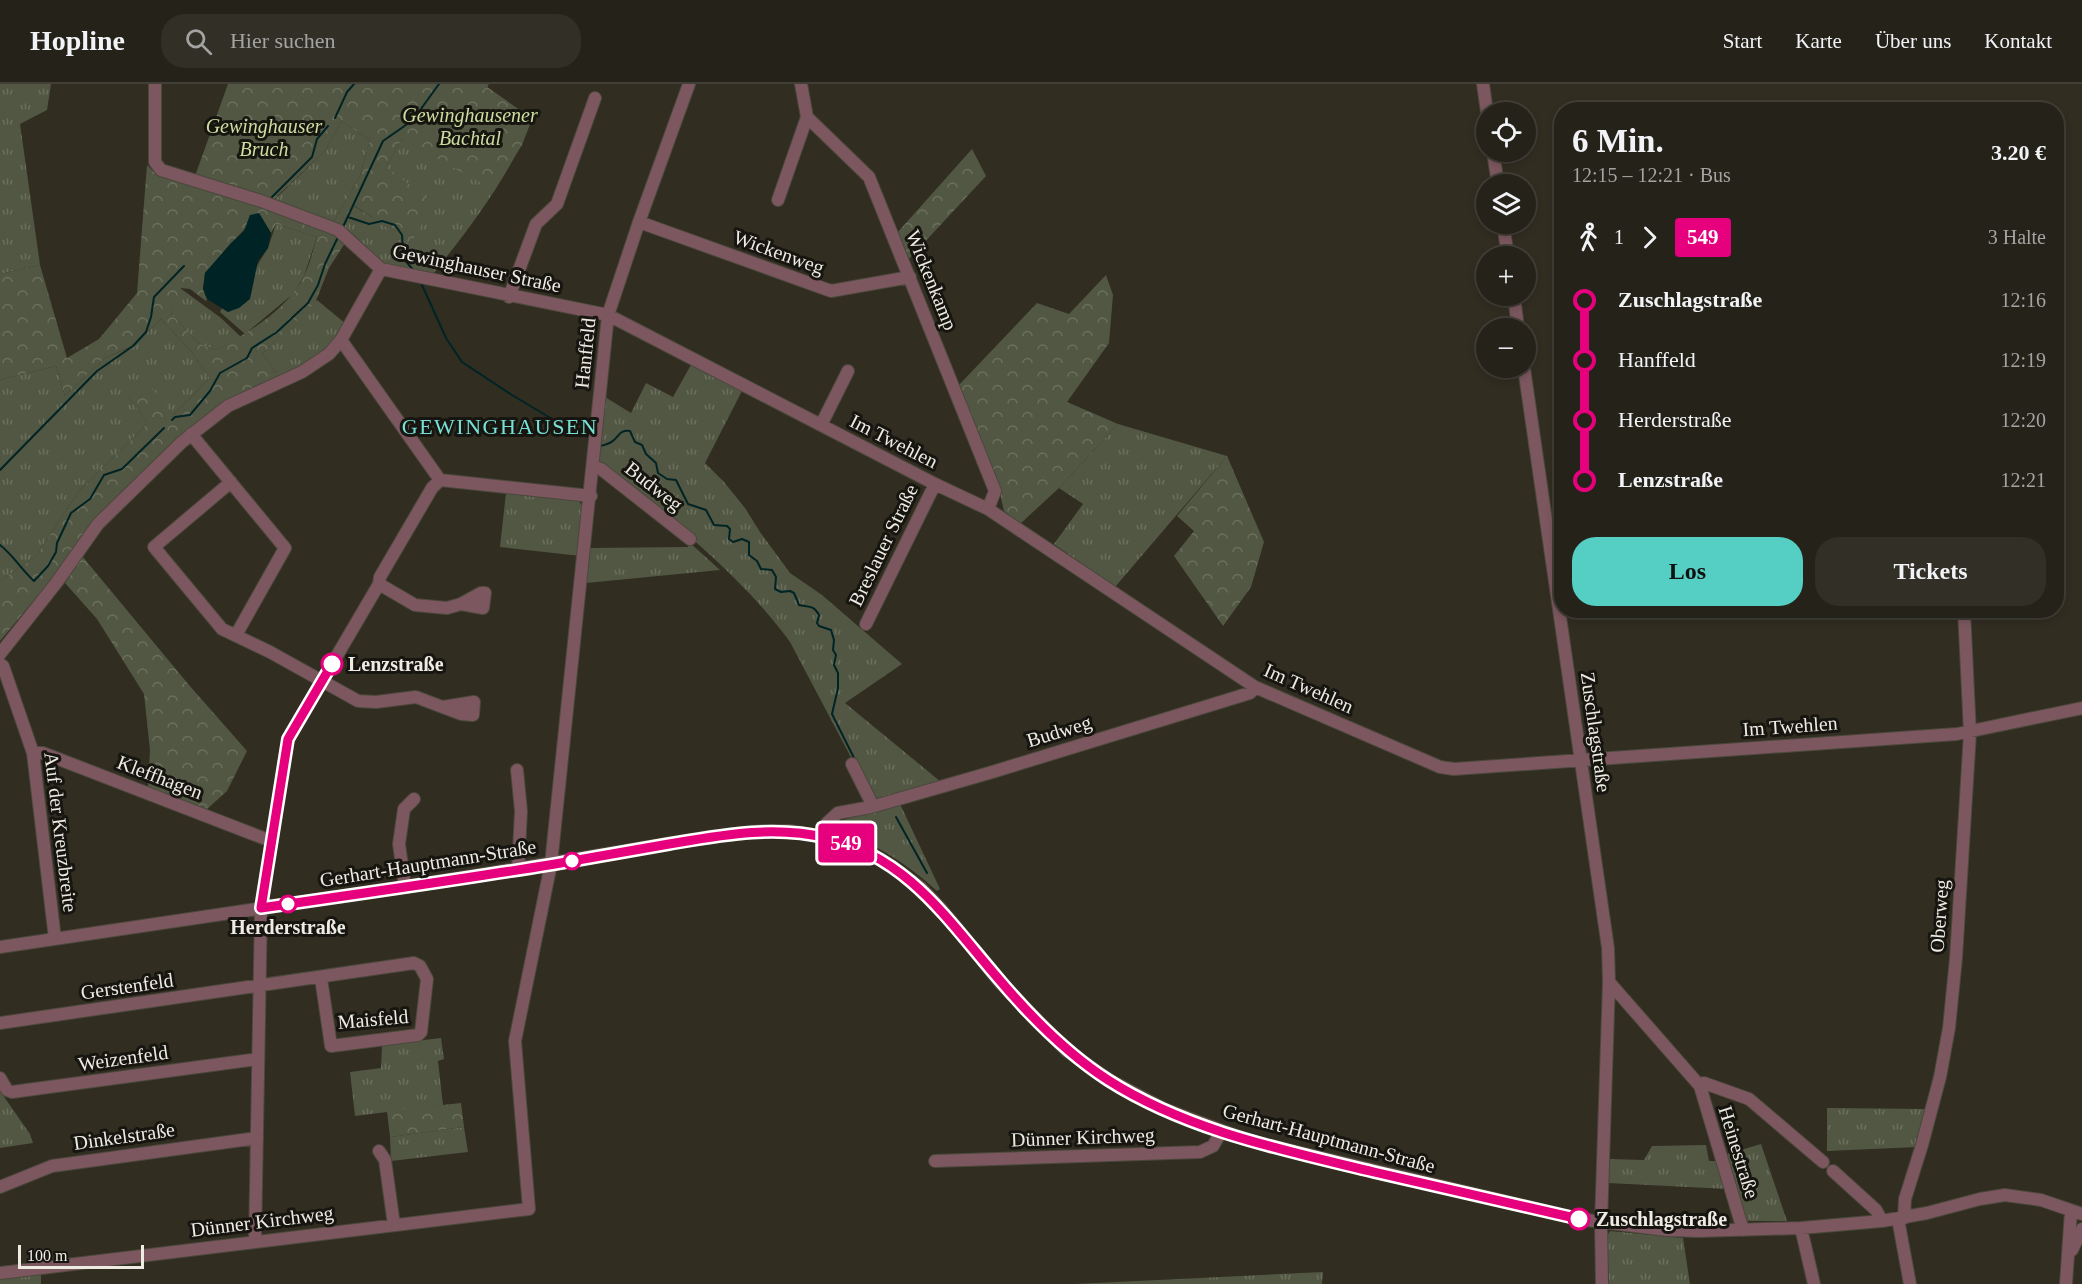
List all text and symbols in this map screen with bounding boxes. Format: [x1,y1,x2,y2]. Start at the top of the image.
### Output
search box [161,14,581,68]
text: Hopline [30,25,125,56]
icon: search [182,25,215,58]
text: Hier suchen [230,28,336,53]
text: Start [1723,29,1762,53]
text: Karte [1795,29,1842,53]
text: Über uns [1875,29,1951,53]
text: Kontakt [1984,29,2052,53]
map controls [1476,102,1536,378]
button: locate [1476,102,1536,162]
park label: Gewinghausener Bachtal [402,104,538,149]
park label: Gewinghauser Bruch [206,115,323,160]
text: 6 Min. [1572,123,1664,159]
text: 3.20 € [1991,140,2046,165]
text: 12:15 – 12:21 · Bus [1572,164,1731,186]
button: layers [1476,174,1536,234]
icon: walk [1572,221,1605,254]
icon: forward [1633,221,1666,254]
street label: Wickenweg [730,225,827,279]
text: 549 [1687,225,1719,249]
text: 1 [1614,226,1624,248]
text: 3 Halte [1988,226,2046,248]
street label: Wickenkamp [901,227,962,334]
street label: Gewinghauser Straße [391,239,563,298]
button: + [1476,246,1536,306]
text: Zuschlagstraße [1618,287,1762,312]
text: 12:16 [2000,289,2046,311]
street label: Hanffeld [570,317,600,389]
button: − [1476,318,1536,378]
text: Hanffeld [1618,347,1696,372]
text: 12:19 [2000,349,2046,371]
text: Herderstraße [1618,407,1732,432]
text: 12:20 [2000,409,2046,431]
street label: Im Twehlen [846,410,942,472]
district label: GEWINGHAUSEN [402,414,598,439]
street label: Budweg [620,457,687,516]
text: Lenzstraße [1618,467,1723,492]
text: 12:21 [2000,469,2046,491]
street label: Breslauer Straße [844,480,922,609]
button: Los [1572,537,1803,606]
button: Tickets [1815,537,2046,606]
marker: Lenzstraße [321,653,343,675]
place label: Lenzstraße [348,653,444,675]
street label: Im Twehlen [1261,659,1357,717]
street label: Zuschlagstraße [1576,671,1615,794]
street label: Budweg [1024,711,1094,752]
street label: Im Twehlen [1742,712,1838,740]
street label: Auf der Kreuzbreite [40,751,82,913]
street label: Kleffhagen [114,751,206,804]
line badge: 549 [812,824,880,862]
text: 549 [830,831,862,855]
street label: Gerhart-Hauptmann-Straße [318,835,538,892]
unlabelled marker [563,852,581,870]
street label: Oberweg [1925,879,1954,953]
marker: Herderstraße [279,895,297,913]
place label: Herderstraße [230,916,346,938]
street label: Gerstenfeld [79,969,175,1003]
street label: Maisfeld [337,1005,409,1033]
street label: Weizenfeld [77,1041,169,1075]
street label: Gerhart-Hauptmann-Straße [1220,1099,1438,1178]
street label: Heinestraße [1715,1103,1764,1201]
street label: Dinkelstraße [72,1118,176,1154]
street label: Dünner Kirchweg [1011,1123,1155,1152]
street label: Dünner Kirchweg [189,1201,335,1242]
marker: Zuschlagstraße [1568,1208,1590,1230]
place label: Zuschlagstraße [1596,1208,1727,1231]
scale bar [18,1242,144,1270]
text: 100 m [27,1247,67,1264]

